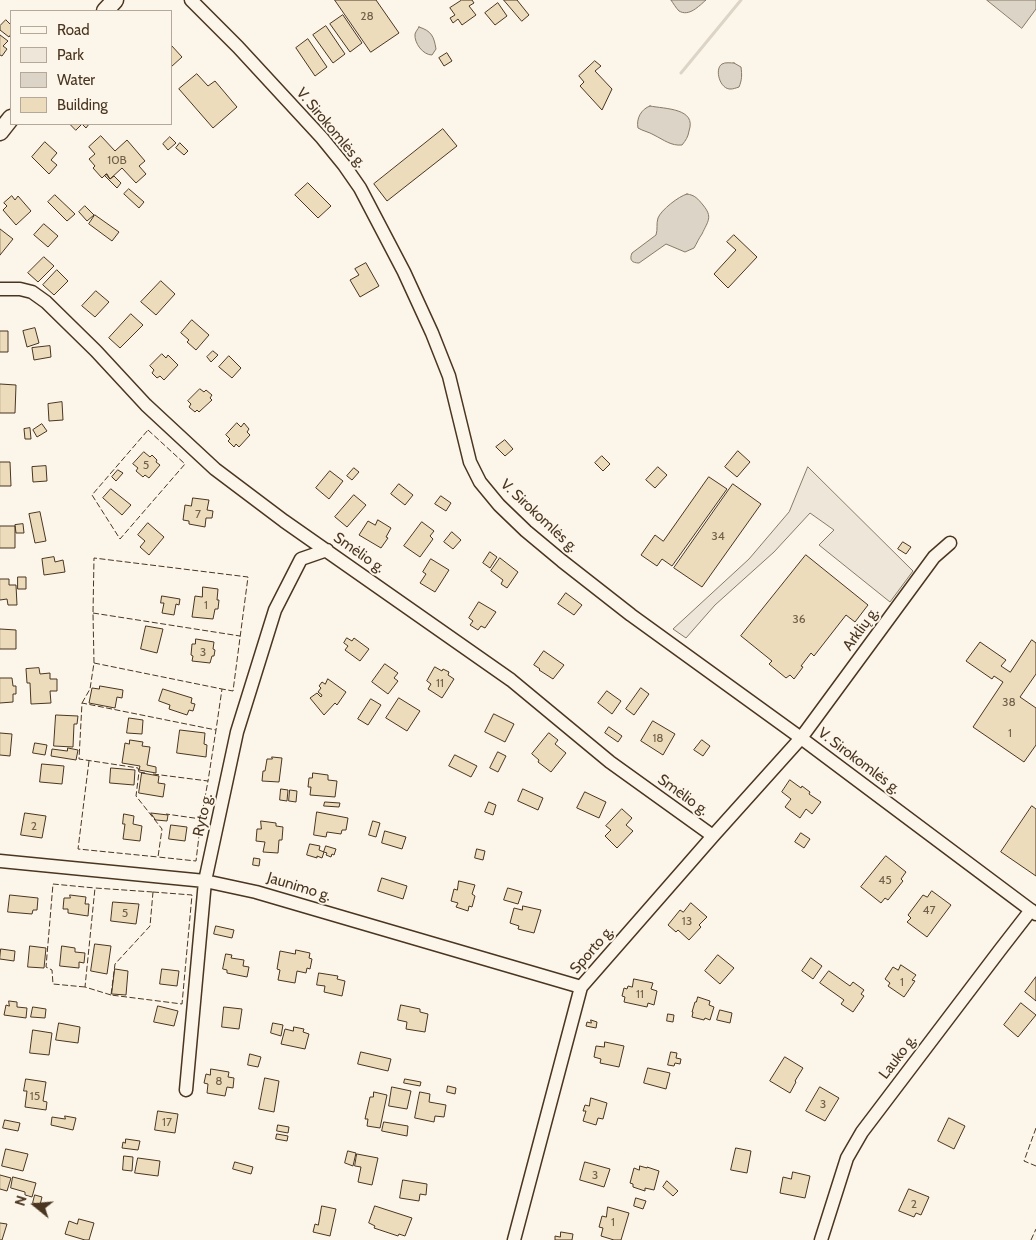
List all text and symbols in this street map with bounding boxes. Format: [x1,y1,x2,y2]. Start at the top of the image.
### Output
house number: 28 [360,9,374,23]
legend [10,10,172,125]
text: Road [57,21,90,39]
text: Park [57,46,84,64]
text: Water [57,71,95,89]
street label: V. Sirokomlės g. [292,84,370,172]
text: Building [57,96,108,114]
house number: 10B [107,153,127,167]
house number: 5 [143,458,149,472]
street label: V. Sirokomlės g. [497,476,581,556]
house number: 7 [195,507,201,521]
street label: Smėlio g. [330,529,388,577]
house number: 34 [711,529,725,543]
house number: 1 [204,598,208,612]
street label: Arklių g. [839,604,883,654]
house number: 36 [792,612,806,626]
house number: 3 [200,645,206,659]
house number: 11 [436,676,444,690]
house number: 38 [1002,695,1016,709]
street label: V. Sirokomlės g. [814,724,904,798]
house number: 1 [1008,726,1012,740]
house number: 18 [652,731,664,745]
street label: Smėlio g. [654,771,712,819]
street label: Ryto g. [189,792,217,838]
house number: 2 [31,819,37,833]
street label: Jaunimo g. [265,869,333,905]
house number: 45 [878,873,892,887]
house number: 47 [923,903,935,917]
house number: 5 [122,906,128,920]
house number: 13 [682,914,692,928]
street label: Sporto g. [566,923,618,977]
house number: 1 [900,975,904,989]
house number: 11 [636,987,644,1001]
street label: Lauko g. [875,1031,921,1083]
house number: 8 [215,1074,223,1088]
house number: 15 [30,1089,40,1103]
house number: 3 [820,1097,826,1111]
house number: 17 [162,1115,172,1129]
house number: 3 [592,1168,598,1182]
north arrow [10,1180,60,1230]
text: N [11,1193,31,1208]
house number: 2 [911,1197,917,1211]
house number: 1 [611,1215,615,1229]

